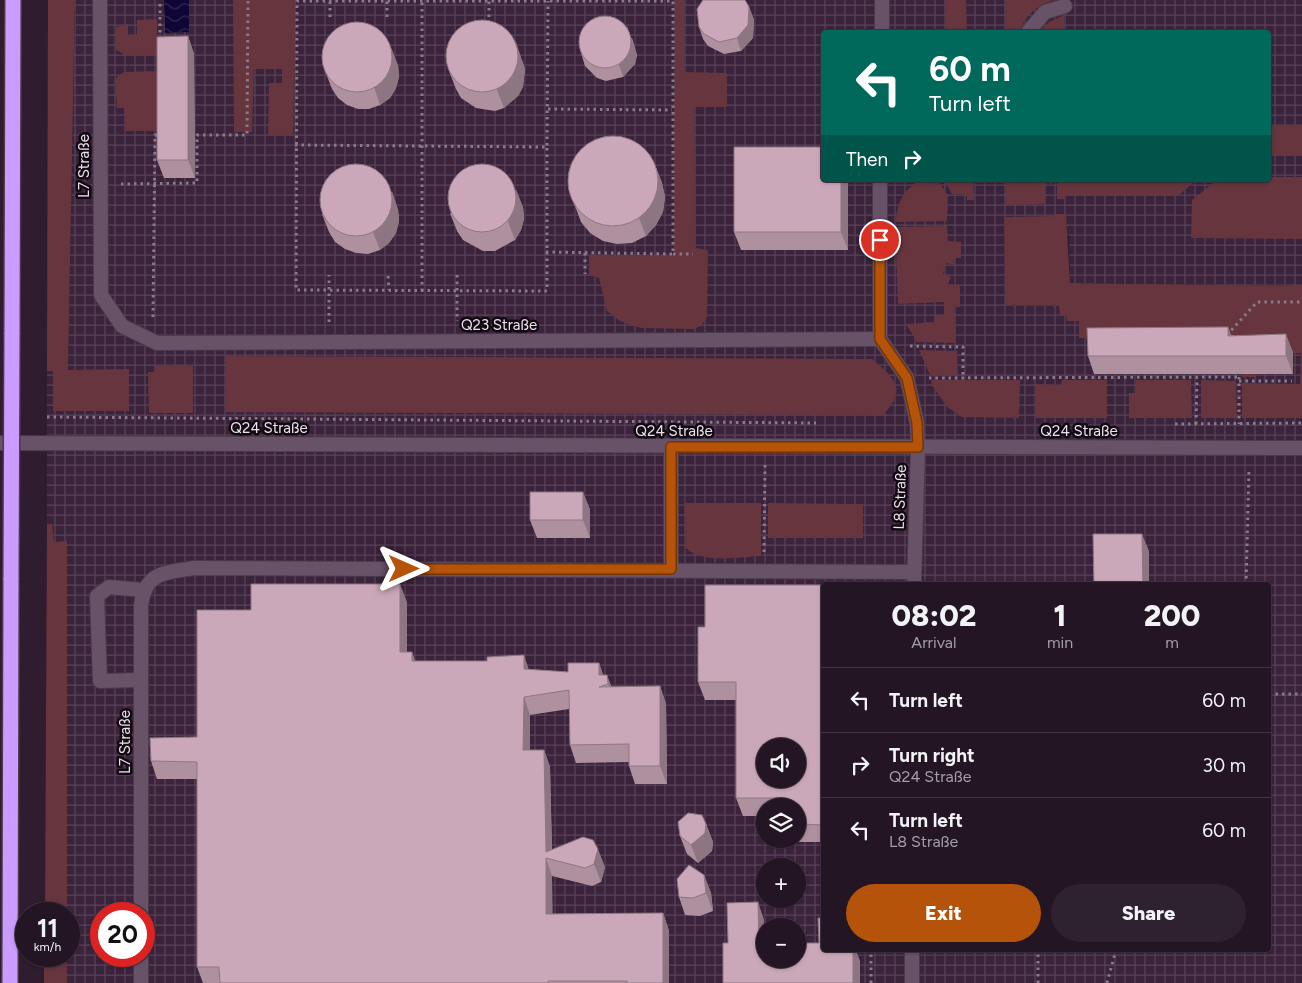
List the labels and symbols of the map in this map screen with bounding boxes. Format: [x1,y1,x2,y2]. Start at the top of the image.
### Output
street label: L7 Straße [75,134,93,198]
pin [859,219,901,261]
street label: Q23 Straße [461,316,537,334]
street label: Q24 Straße [230,419,308,437]
street label: Q24 Straße [635,422,713,440]
street label: Q24 Straße [1040,422,1118,440]
street label: L8 Straße [890,464,910,530]
position arrow [377,542,429,594]
street label: L7 Straße [116,710,134,774]
speed limit sign: 20 [90,902,155,967]

